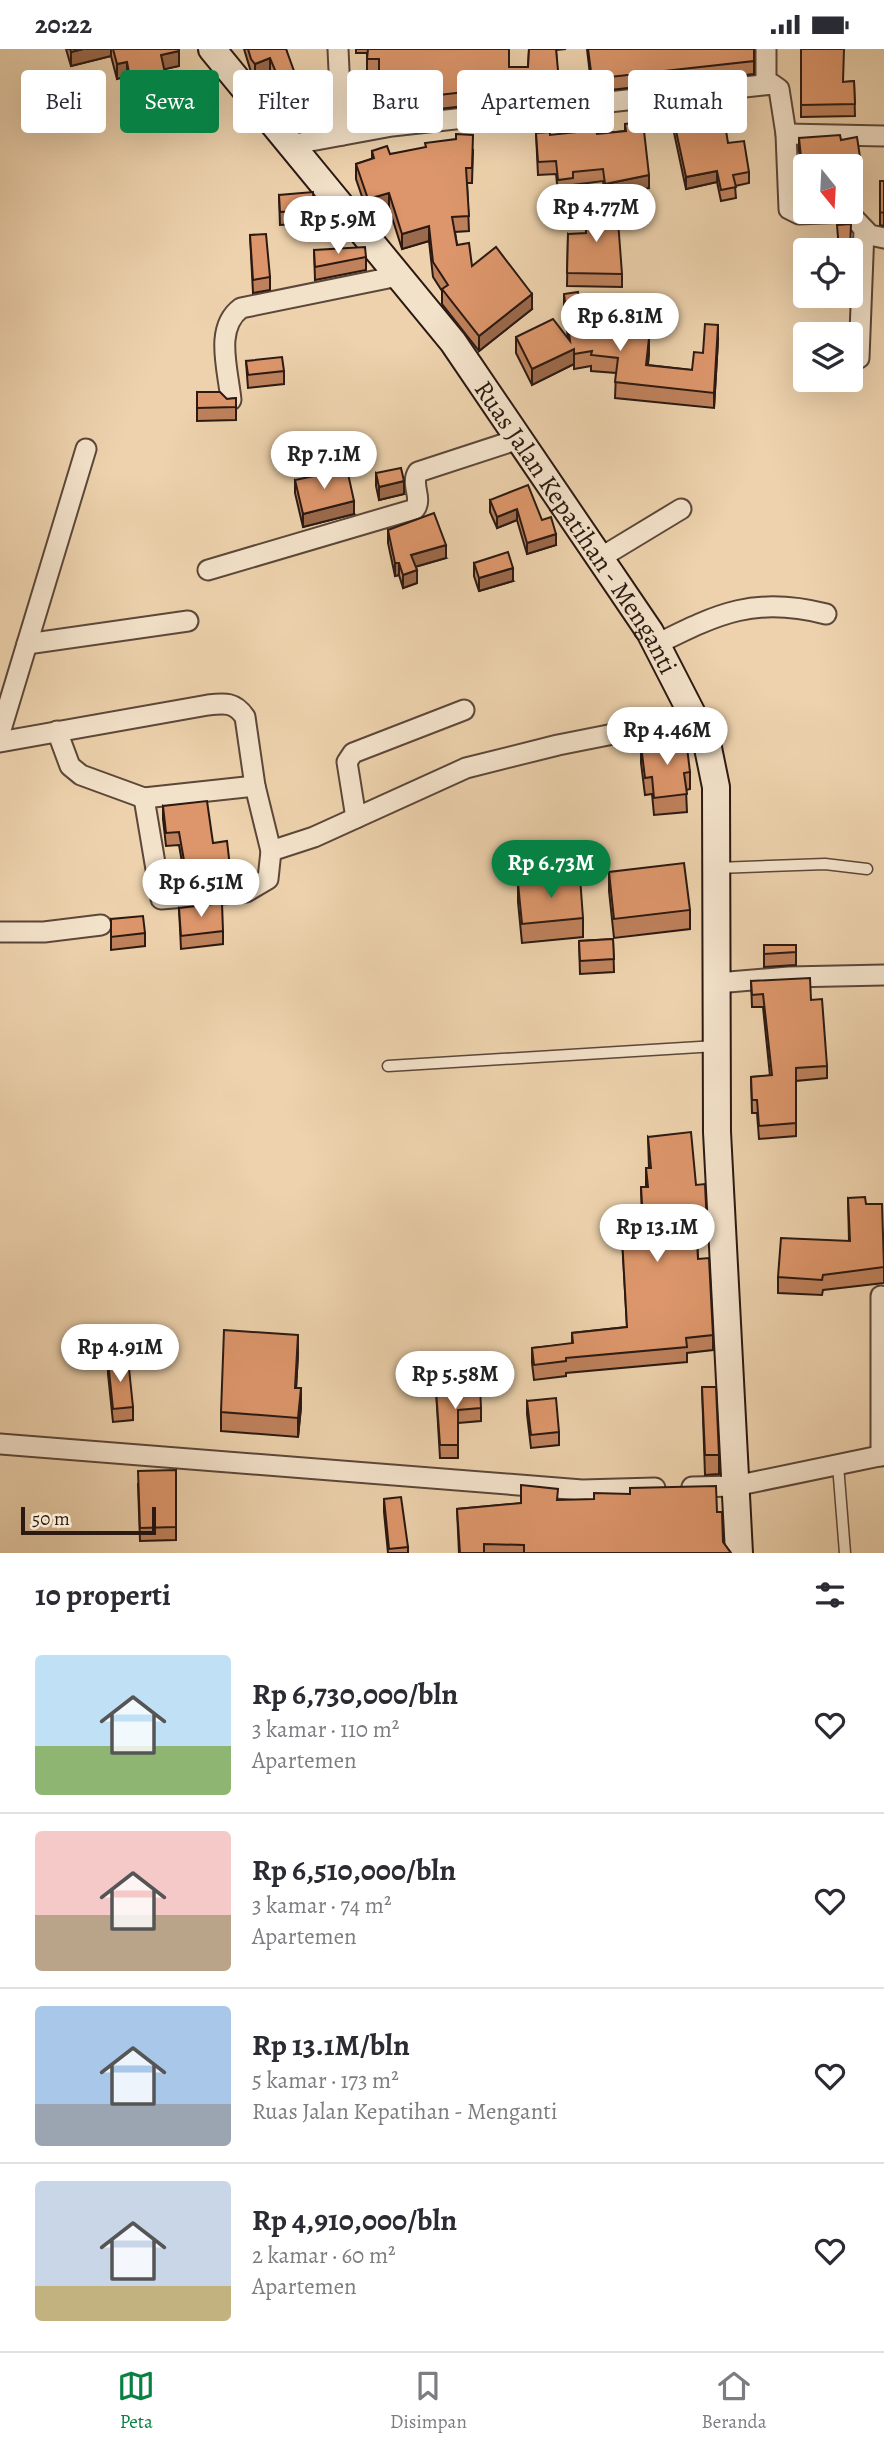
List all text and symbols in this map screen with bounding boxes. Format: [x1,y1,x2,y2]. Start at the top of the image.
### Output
text: 20:22 [35,7,92,42]
chip: Beli [21,70,106,133]
chip: Sewa [120,70,219,133]
chip: Filter [233,70,333,133]
chip: Baru [347,70,443,133]
chip: Apartemen [457,70,614,133]
chip: Rumah [628,70,747,133]
north arrow [793,154,863,224]
map controls [793,154,863,392]
pin: Rp 4.77M [524,185,668,244]
text: Rp 4.77M [553,191,639,222]
pin: Rp 5.9M [273,197,403,256]
text: Rp 5.9M [300,203,376,234]
button: locate [793,238,863,308]
pin: Rp 6.81M [548,293,692,353]
text: Rp 6.81M [577,300,663,331]
button: layers [793,322,863,392]
street label: Ruas Jalan Kepatihan - Menganti [466,374,686,680]
pin: Rp 7.1M [259,431,389,491]
text: Rp 7.1M [287,438,361,469]
pin: Rp 4.46M [595,707,739,767]
text: Rp 4.46M [623,714,711,745]
pin: Rp 6.73M [479,841,623,900]
text: Rp 6.73M [508,847,594,878]
pin: Rp 6.51M [129,859,273,919]
text: Rp 6.51M [158,866,244,897]
pin: Rp 13.1M [585,1205,729,1264]
text: Rp 13.1M [616,1211,698,1242]
pin: Rp 4.91M [48,1325,192,1384]
text: Rp 4.91M [77,1331,163,1362]
pin: Rp 5.58M [383,1351,527,1411]
text: Rp 5.58M [412,1358,499,1389]
scale bar [21,1504,156,1536]
text: 50 m [32,1506,70,1532]
text: 10 properti [35,1575,171,1615]
icon: filters [811,1576,849,1614]
text: Rp 6,730,000/bln [252,1674,458,1714]
icon: home [91,1683,175,1767]
icon: heart [811,1706,849,1744]
text: 3 kamar · 110 m² [252,1714,399,1745]
text: Apartemen [252,1745,357,1776]
text: Rp 6,510,000/bln [252,1850,456,1890]
icon: home [91,1859,175,1943]
icon: heart [811,1882,849,1920]
text: 3 kamar · 74 m² [252,1890,391,1921]
text: Apartemen [252,1921,357,1952]
text: Rp 13.1M/bln [252,2025,410,2065]
icon: home [91,2034,175,2118]
icon: heart [811,2057,849,2095]
text: 5 kamar · 173 m² [252,2065,399,2096]
text: Ruas Jalan Kepatihan - Menganti [252,2096,557,2127]
text: Rp 4,910,000/bln [252,2200,457,2240]
icon: home [91,2209,175,2293]
icon: heart [811,2232,849,2270]
text: 2 kamar · 60 m² [252,2240,396,2271]
text: Apartemen [252,2271,357,2302]
tab: Peta [117,2367,155,2435]
tab: Disimpan [390,2367,467,2435]
tab: Beranda [702,2367,767,2435]

